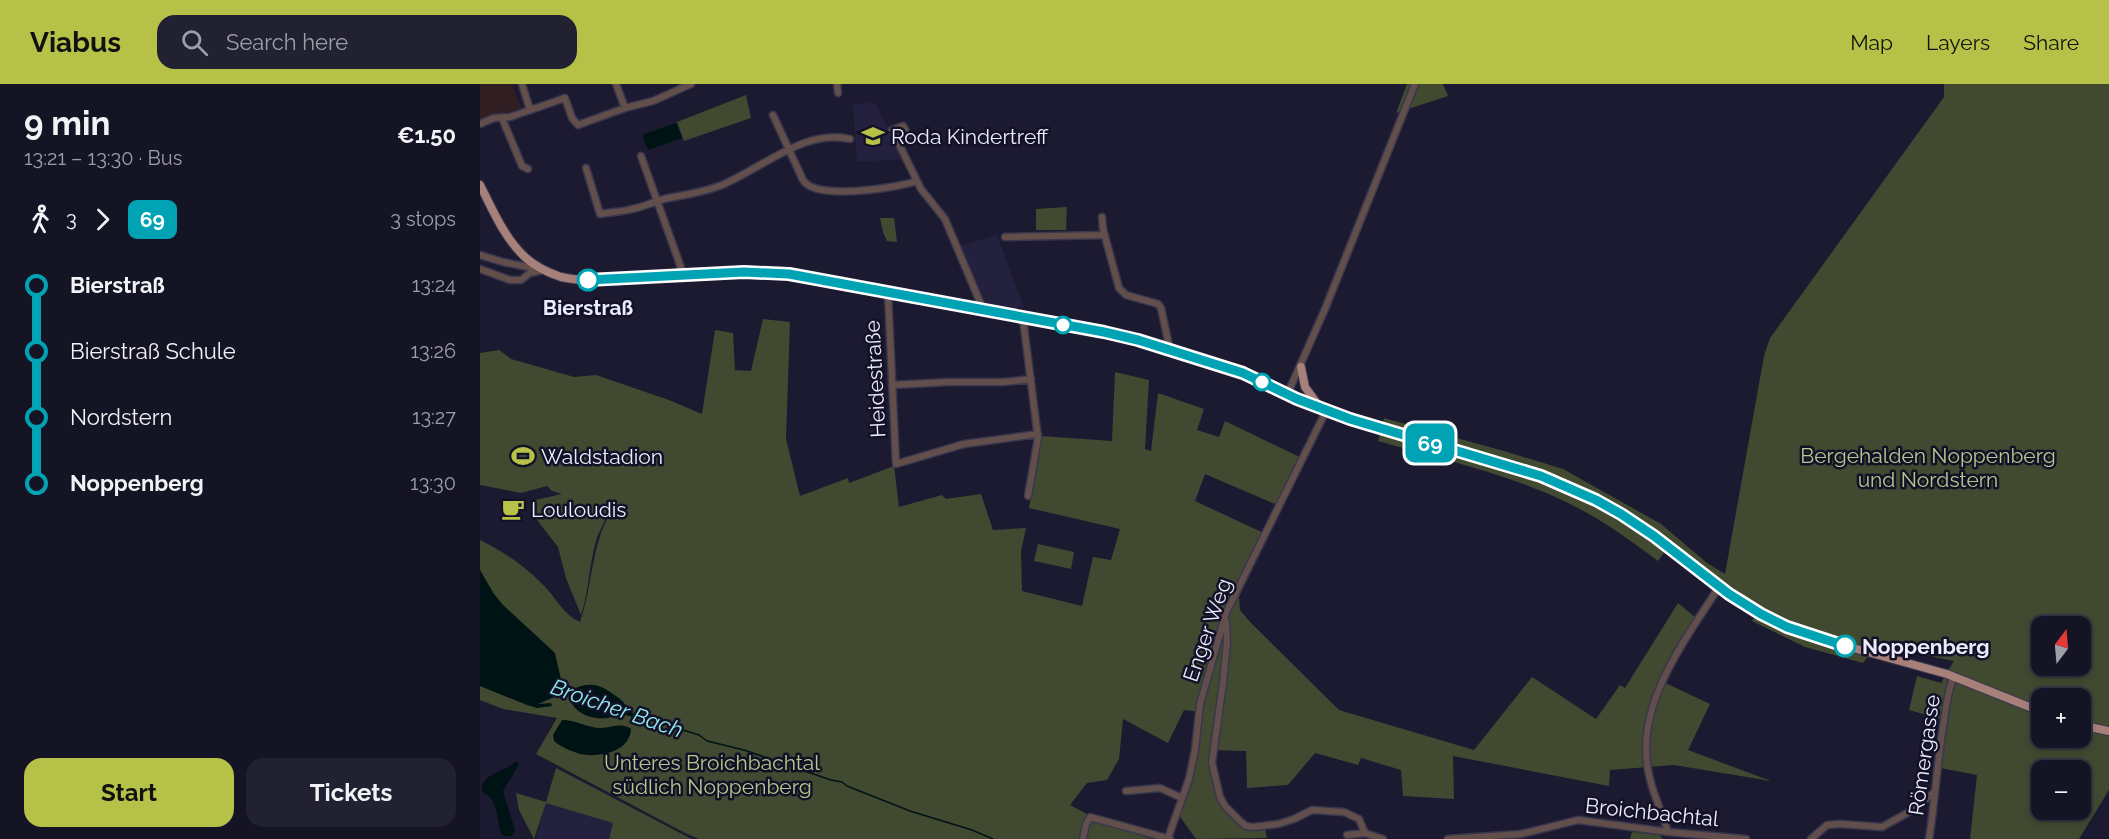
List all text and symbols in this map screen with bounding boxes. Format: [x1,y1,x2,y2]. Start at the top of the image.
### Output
search box [157,15,577,69]
text: Viabus [30,26,121,59]
icon: search [178,26,211,59]
text: Search here [226,29,348,55]
text: Map [1850,30,1893,55]
text: Layers [1926,30,1990,55]
text: Share [2023,30,2079,55]
text: 9 min [24,104,110,143]
text: €1.50 [397,122,456,148]
school or university icon: Roda Kindertreff [860,123,886,149]
place label: Roda Kindertreff [891,124,1049,149]
text: 13:21 – 13:30 · Bus [24,146,182,170]
icon: walk [24,203,57,236]
icon: forward [86,203,119,236]
text: 3 [66,207,77,231]
text: 69 [140,207,165,232]
text: 3 stops [390,207,456,231]
marker: Bierstraß [577,269,599,291]
text: Bierstraß [70,272,165,298]
text: 13:24 [412,273,456,297]
place label: Bierstraß [543,295,634,320]
unlabelled marker [1054,316,1072,334]
street label: Heidestraße [859,320,891,438]
text: Bierstraß Schule [70,338,236,364]
text: 13:26 [411,339,456,363]
unlabelled marker [1253,373,1271,391]
text: Nordstern [70,404,172,430]
text: 13:27 [412,405,456,429]
line badge: 69 [1403,424,1457,462]
text: 69 [1417,431,1443,456]
sports icon: Waldstadion [510,443,536,469]
park label: Bergehalden Noppenberg und Nordstern [1800,443,2056,492]
place label: Waldstadion [541,444,663,469]
text: Noppenberg [70,470,204,496]
text: 13:30 [410,471,456,495]
cafe icon: Louloudis [500,496,526,522]
place label: Louloudis [531,497,626,522]
street label: Enger Weg [1178,575,1236,685]
north arrow [2031,616,2091,676]
map controls [2031,616,2091,820]
place label: Noppenberg [1862,634,1990,659]
marker: Noppenberg [1834,635,1856,657]
water label: Broicher Bach [548,673,686,743]
button: + [2031,688,2091,748]
street label: Römergasse [1903,693,1945,817]
park label: Unteres Broichbachtal südlich Noppenberg [604,750,820,799]
button: Start [24,758,234,827]
button: Tickets [246,758,456,827]
button: − [2031,760,2091,820]
street label: Broichbachtal [1584,793,1720,831]

